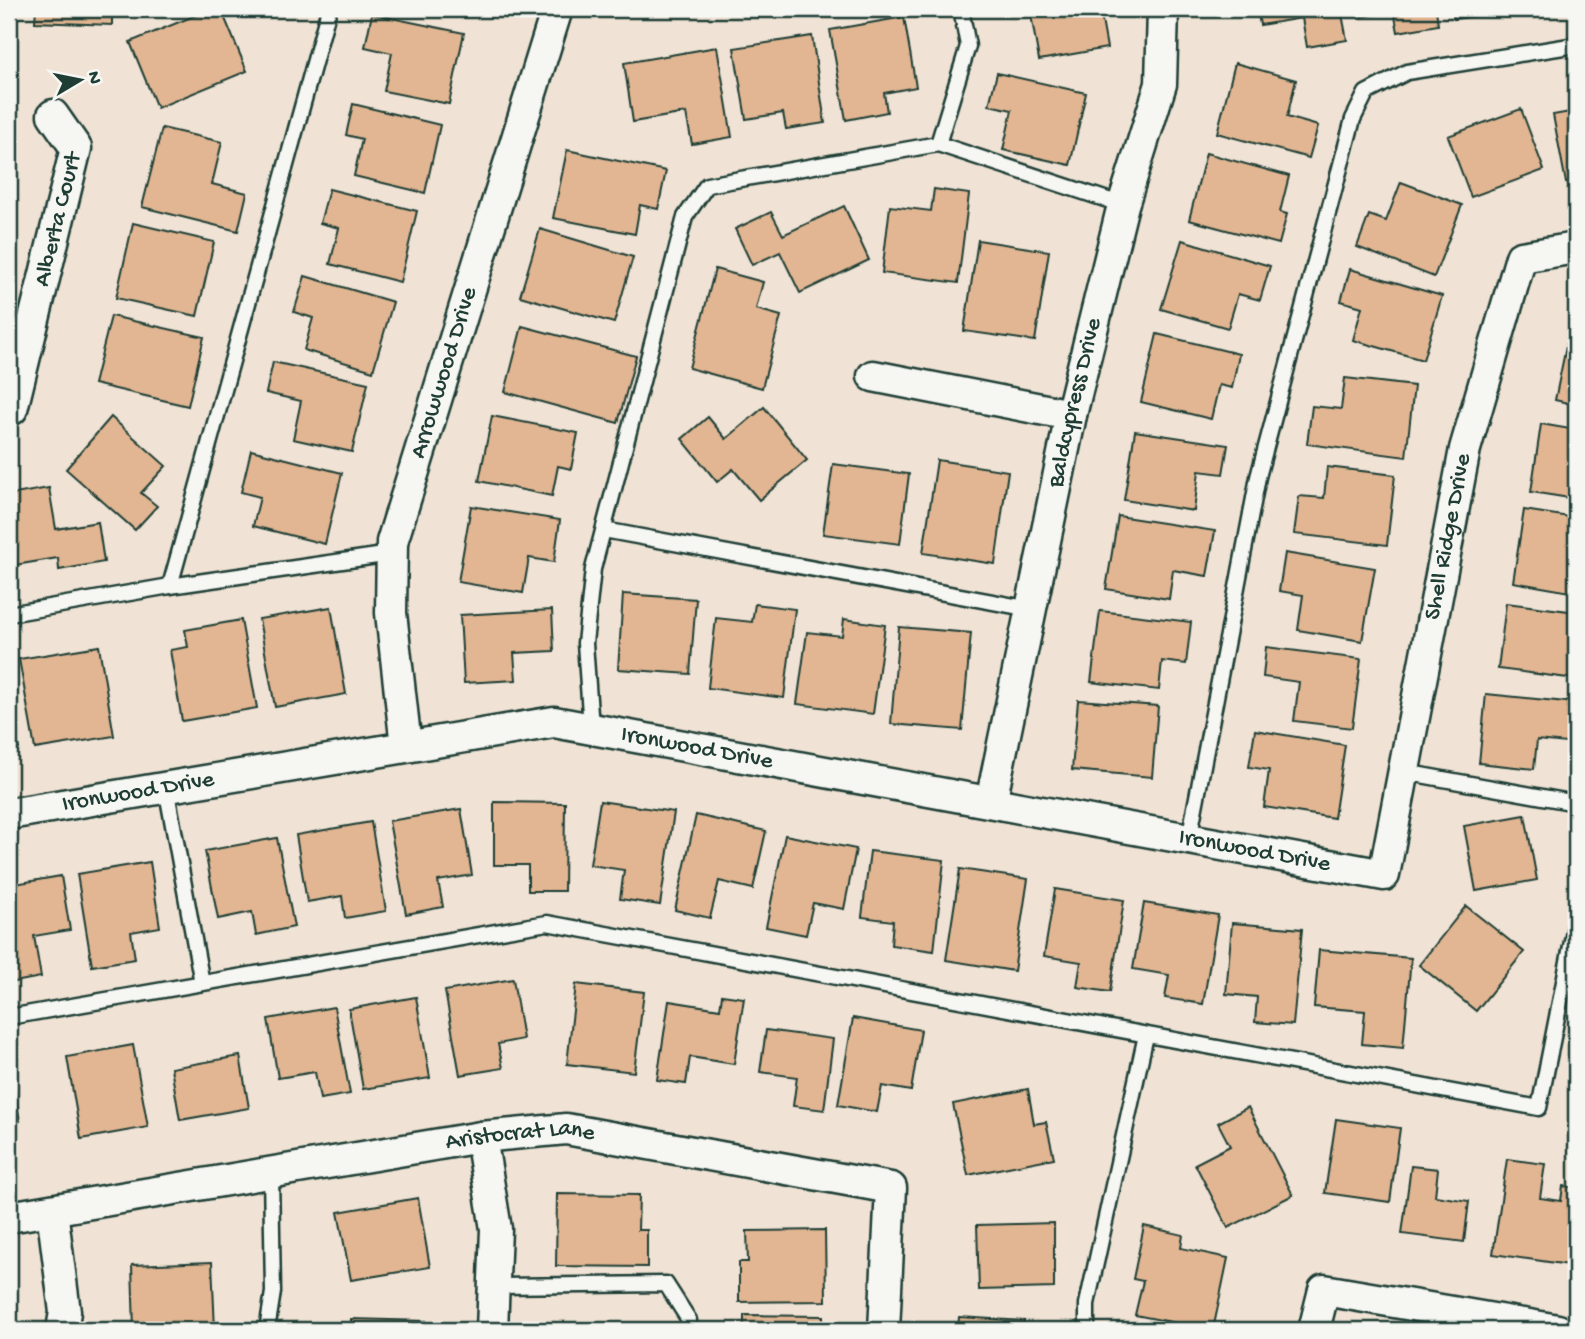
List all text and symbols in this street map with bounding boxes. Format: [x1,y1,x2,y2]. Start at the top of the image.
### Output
north arrow [46,46,116,116]
text: N [81,70,106,86]
street label: Alberta Court [28,148,89,290]
street label: Arrowwood Drive [404,283,485,462]
street label: Baldcypress Drive [1042,314,1109,491]
street label: Shell Ridge Drive [1418,451,1478,622]
street label: Ironwood Drive [619,720,776,777]
street label: Ironwood Drive [60,765,217,819]
street label: Ironwood Drive [1176,823,1333,879]
street label: Aristocrat Lane [443,1114,598,1157]

